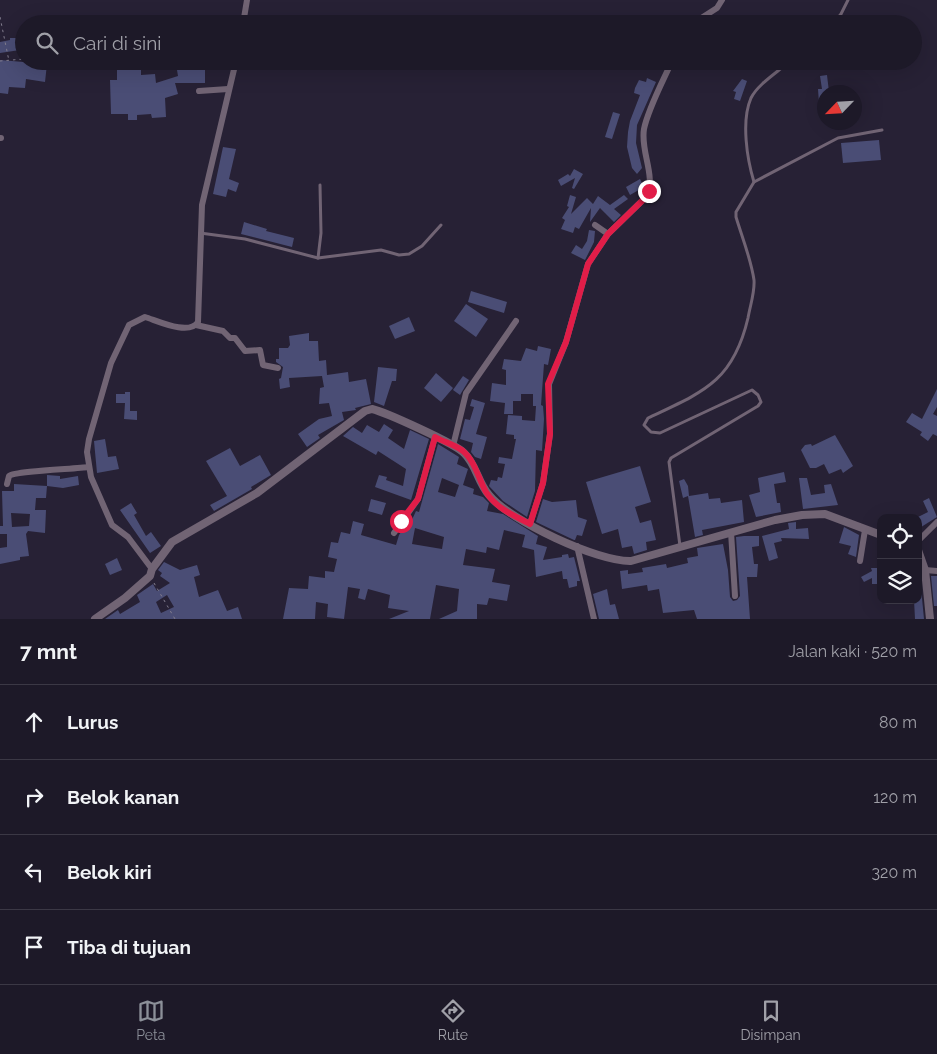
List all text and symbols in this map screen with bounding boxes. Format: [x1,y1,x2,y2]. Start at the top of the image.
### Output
search box [15,15,922,70]
icon: search [33,29,61,57]
text: Cari di sini [73,32,161,54]
north arrow [817,85,862,130]
route end [638,180,661,203]
route start [390,510,413,533]
map controls [877,514,922,604]
button: locate [877,514,922,559]
button: layers [877,559,922,604]
text: 7 mnt [20,639,77,664]
text: Jalan kaki · 520 m [788,642,917,661]
icon: ahead [20,708,48,736]
text: Lurus [67,711,118,733]
text: 80 m [879,713,917,732]
icon: right [20,783,48,811]
text: Belok kanan [67,786,179,808]
text: 120 m [873,788,917,807]
icon: left [20,858,48,886]
text: Belok kiri [67,861,152,883]
text: 320 m [872,863,917,882]
icon: arrive [20,933,48,961]
text: Tiba di tujuan [67,936,191,958]
tab: Peta [136,997,165,1043]
tab: Rute [438,997,468,1043]
tab: Disimpan [741,997,801,1043]

